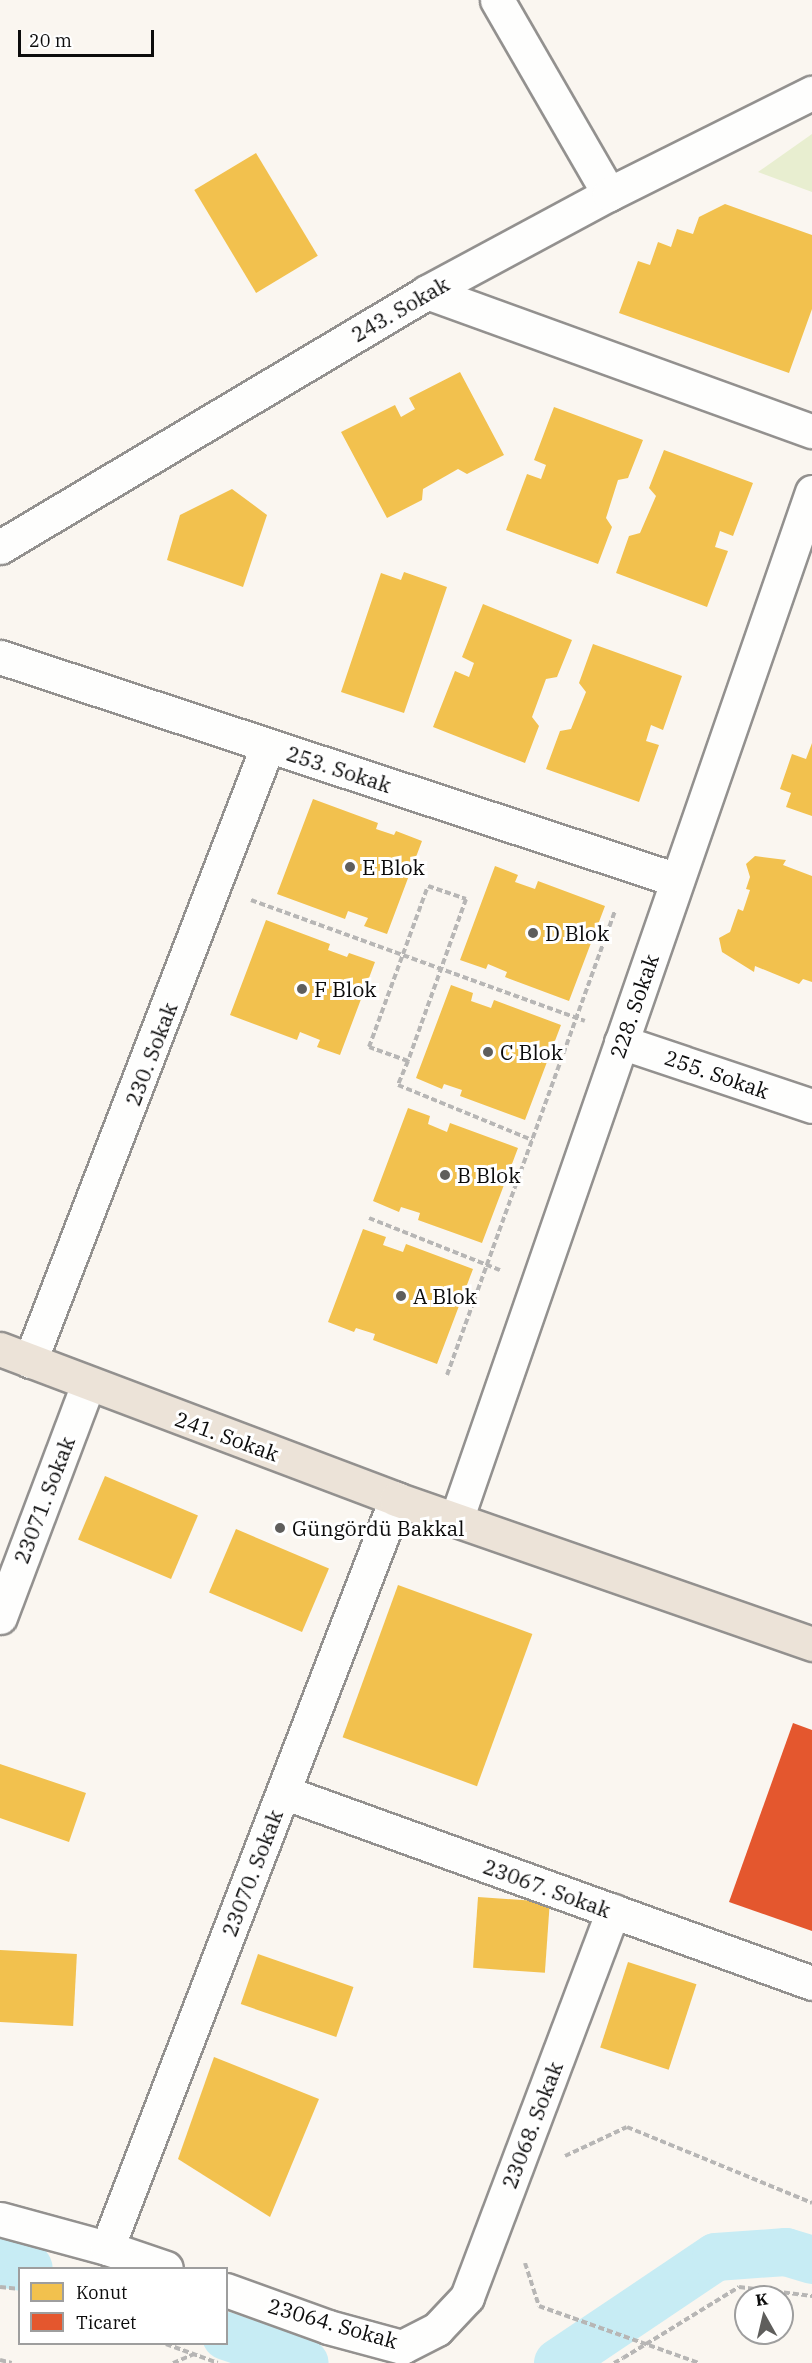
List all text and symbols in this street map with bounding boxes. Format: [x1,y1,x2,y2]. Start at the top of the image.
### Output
scale bar [21,18,158,56]
text: 20 m [29,29,72,52]
street label: 243. Sokak [347,271,453,347]
street label: 253. Sokak [284,740,394,798]
place label: E Blok [362,854,425,880]
marker: E Blok [343,860,357,874]
place label: D Blok [545,920,609,946]
marker: D Blok [526,926,540,940]
street label: 228. Sokak [604,951,664,1061]
place label: F Blok [314,976,376,1002]
marker: F Blok [295,982,309,996]
street label: 230. Sokak [120,999,182,1109]
place label: C Blok [500,1039,563,1065]
street label: 255. Sokak [662,1044,772,1104]
marker: C Blok [481,1045,495,1059]
place label: B Blok [457,1162,520,1188]
marker: B Blok [438,1168,452,1182]
place label: A Blok [413,1283,477,1309]
marker: A Blok [394,1289,408,1303]
street label: 241. Sokak [172,1406,282,1466]
street label: 23071. Sokak [8,1433,80,1567]
place label: Güngördü Bakkal [292,1515,464,1541]
marker: Güngördü Bakkal [273,1521,287,1535]
street label: 23070. Sokak [216,1806,288,1940]
street label: 23067. Sokak [480,1853,614,1923]
street label: 23068. Sokak [496,2058,568,2192]
legend [18,2267,228,2345]
text: Konut [76,2281,127,2304]
north arrow [734,2285,794,2345]
text: K [754,2288,769,2310]
street label: 23064. Sokak [265,2292,401,2354]
text: Ticaret [76,2311,136,2334]

